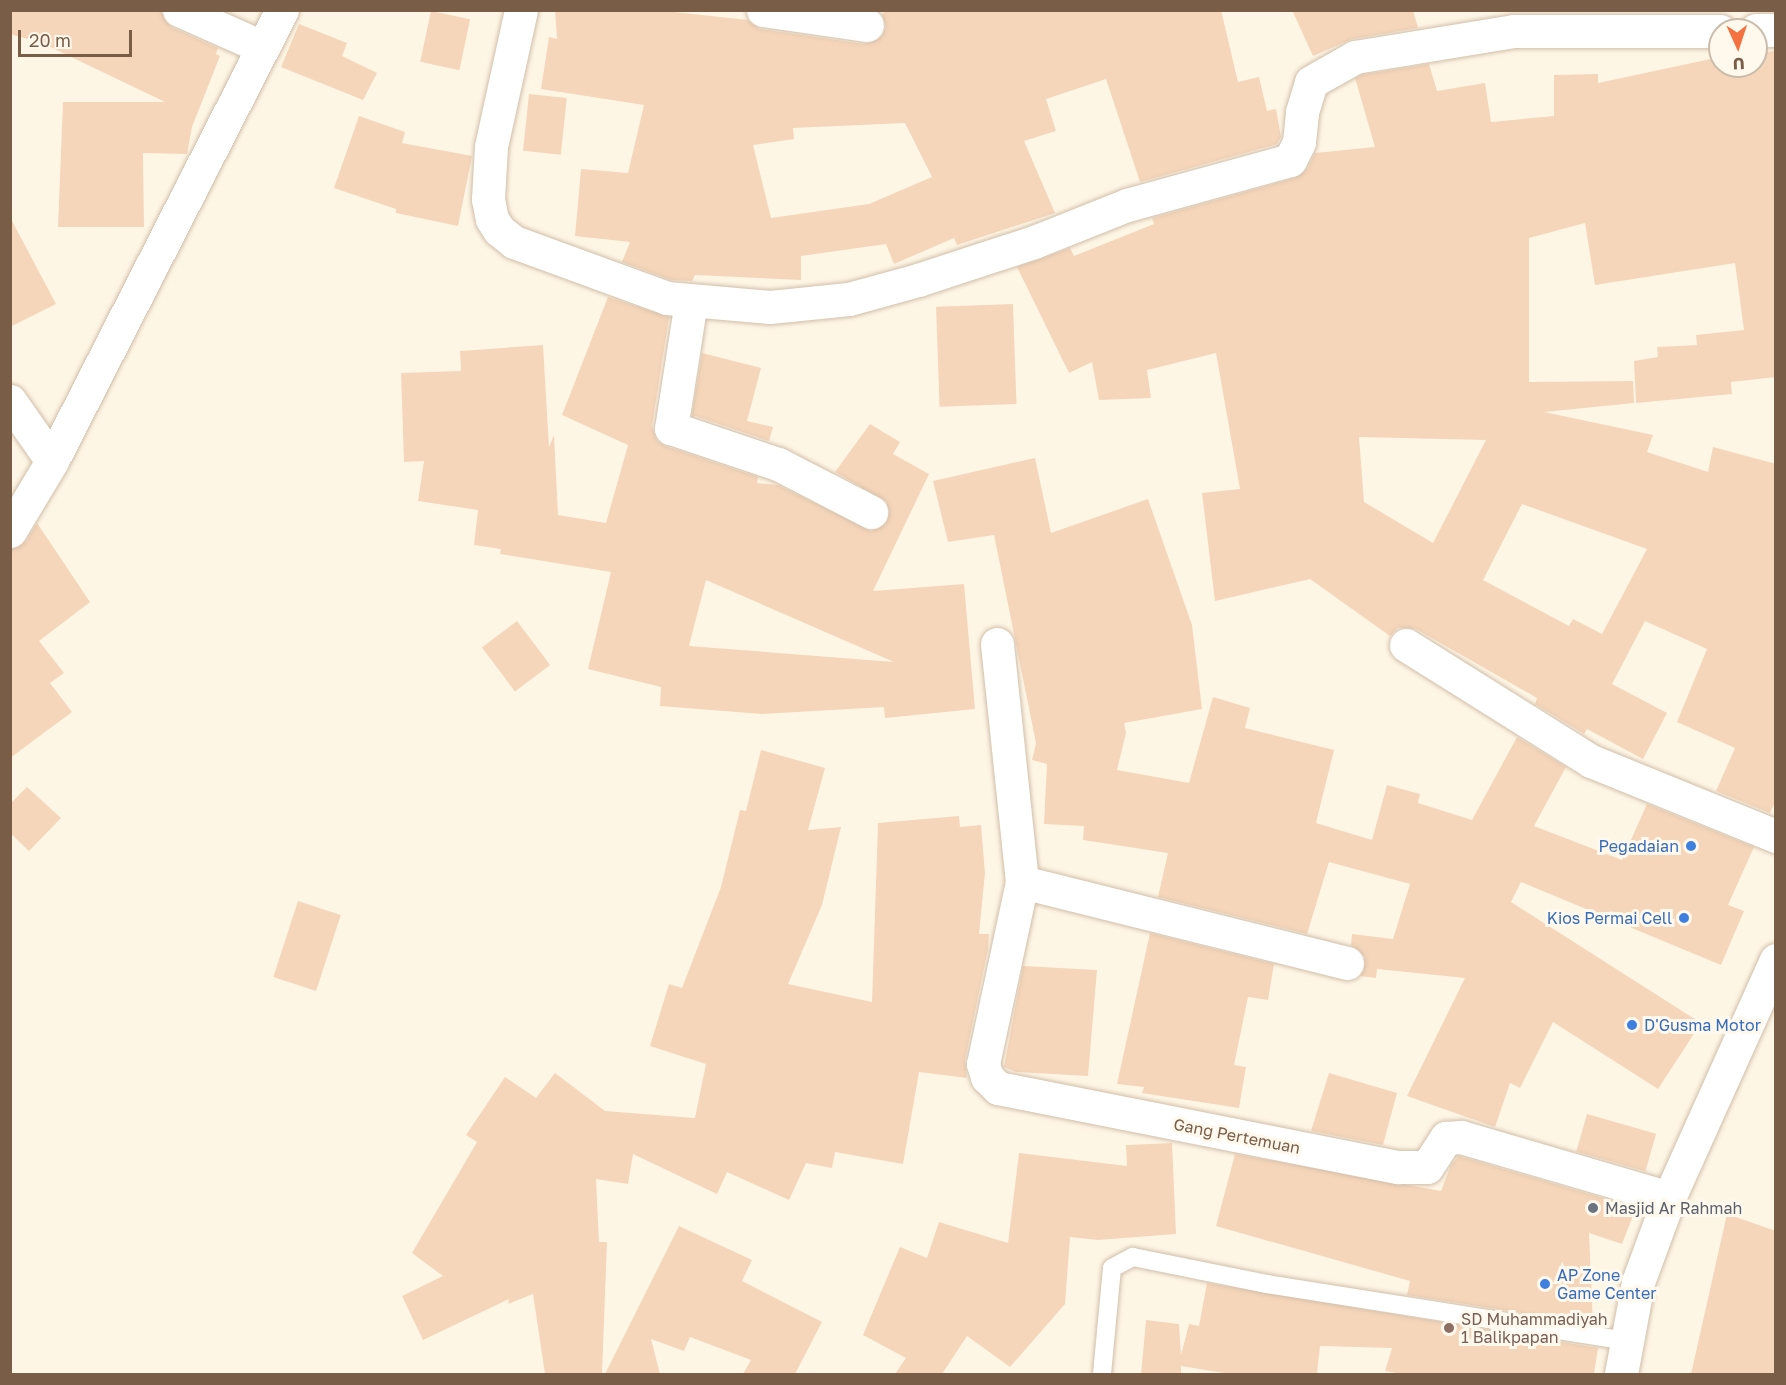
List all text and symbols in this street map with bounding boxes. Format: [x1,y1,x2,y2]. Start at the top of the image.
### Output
scale bar [21,18,135,56]
north arrow [1708,18,1768,78]
text: 20 m [29,29,71,51]
text: U [1732,54,1745,74]
place label: Pegadaian [1598,836,1679,856]
marker: Pegadaian [1684,839,1698,853]
place label: Kios Permai Cell [1547,908,1672,928]
marker: Kios Permai Cell [1677,911,1691,925]
place label: D'Gusma Motor [1644,1015,1761,1035]
marker: D'Gusma Motor [1625,1018,1639,1032]
street label: Gang Pertemuan [1172,1114,1302,1158]
place label: Masjid Ar Rahmah [1605,1198,1742,1218]
marker: Masjid Ar Rahmah [1586,1201,1600,1215]
place label: AP Zone Game Center [1557,1265,1657,1303]
marker: AP Zone Game Center [1538,1277,1552,1291]
place label: SD Muhammadiyah 1 Balikpapan [1461,1309,1608,1347]
marker: SD Muhammadiyah 1 Balikpapan [1442,1321,1456,1335]

